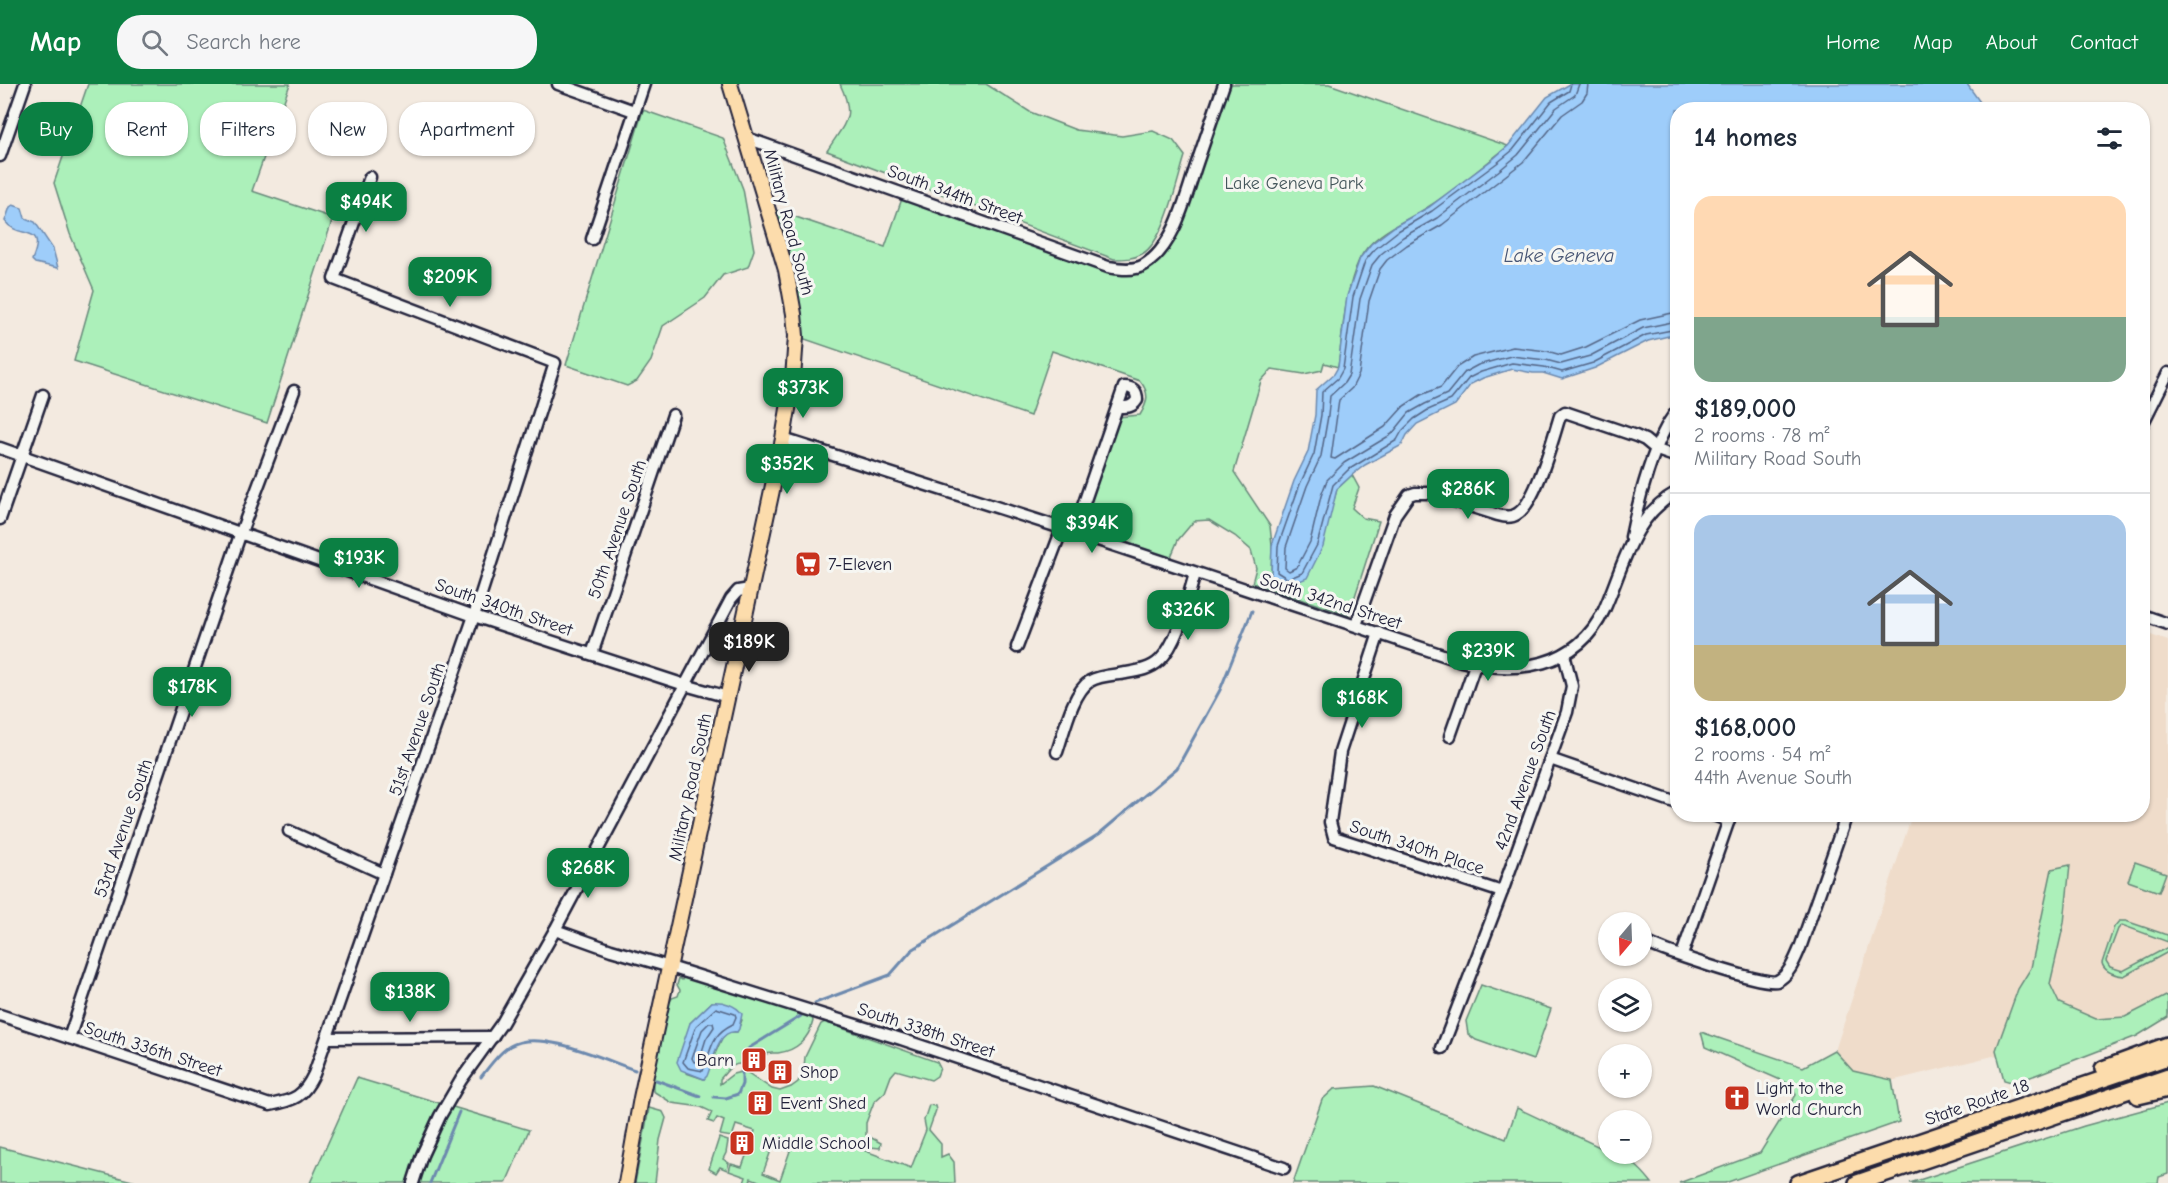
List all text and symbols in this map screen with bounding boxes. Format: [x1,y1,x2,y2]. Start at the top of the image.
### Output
search box [117,15,537,69]
text: Map [30,26,81,58]
icon: search [138,26,171,59]
text: Search here [186,29,301,55]
text: Home [1826,30,1880,54]
text: Map [1913,30,1953,54]
text: About [1986,30,2037,54]
text: Contact [2070,30,2138,54]
chip: Buy [18,102,93,156]
chip: Rent [105,102,188,156]
chip: Filters [200,102,296,156]
chip: New [308,102,387,156]
chip: Apartment [399,102,535,156]
icon: filters [2093,122,2126,155]
text: 14 homes [1694,123,1797,153]
street label: Military Road South [759,147,818,298]
street label: South 344th Street [885,160,1026,229]
park label: Lake Geneva Park [1224,173,1364,194]
pin: $494K [324,182,408,233]
text: $494K [340,190,392,213]
icon: home [1856,235,1964,343]
water label: Lake Geneva [1504,244,1614,267]
pin: $209K [408,257,492,308]
text: $209K [422,265,478,288]
pin: $373K [761,368,845,419]
text: $373K [777,376,829,399]
text: $189,000 [1694,394,1796,424]
text: 2 rooms · 78 m² [1694,424,1830,447]
pin: $352K [745,444,829,495]
text: Military Road South [1694,447,1861,470]
text: $352K [760,452,814,475]
street label: 50th Avenue South [584,457,651,602]
pin: $286K [1426,469,1510,520]
text: $286K [1441,477,1495,500]
pin: $394K [1050,503,1134,554]
text: $394K [1066,511,1119,534]
pin: $193K [317,538,401,589]
text: $193K [333,546,385,569]
supermarket icon: 7-Eleven [793,549,823,579]
place label: 7-Eleven [828,554,892,575]
icon: home [1856,554,1964,662]
street label: South 342nd Street [1258,569,1405,634]
street label: South 340th Street [432,574,576,641]
pin: $326K [1146,590,1230,641]
text: $326K [1161,598,1215,621]
pin: $189K [707,622,791,673]
text: $189K [723,630,775,653]
pin: $239K [1446,631,1530,682]
text: $239K [1461,639,1515,662]
street label: 51st Avenue South [385,660,450,799]
pin: $178K [150,667,234,718]
text: $178K [167,675,217,698]
pin: $168K [1320,678,1404,729]
text: $168K [1336,686,1388,709]
street label: 42nd Avenue South [1490,707,1561,853]
street label: Military Road South [665,711,716,863]
text: $168,000 [1694,713,1796,743]
text: 2 rooms · 54 m² [1694,743,1830,766]
street label: 53rd Avenue South [90,756,157,900]
text: 44th Avenue South [1694,766,1852,789]
street label: South 340th Place [1347,816,1487,879]
pin: $268K [546,848,630,899]
text: $268K [561,856,615,879]
north arrow [1598,912,1652,966]
map controls [1598,912,1652,1164]
pin: $138K [368,972,452,1023]
button: layers [1598,978,1652,1032]
text: $138K [384,980,436,1003]
street label: South 338th Street [855,998,998,1063]
street label: South 336th Street [81,1017,225,1082]
button: + [1598,1044,1652,1098]
building icon: Barn [739,1045,769,1075]
place label: Barn [696,1050,734,1071]
building icon: Shop [765,1057,795,1087]
place label: Shop [800,1062,839,1083]
street label: State Route 18 [1922,1075,2032,1130]
place label: Light to the World Church [1756,1078,1862,1120]
church icon: Light to the World Church [1722,1083,1752,1113]
building icon: Event Shed [745,1088,775,1118]
place label: Event Shed [780,1093,866,1114]
button: − [1598,1110,1652,1164]
building icon: Middle School [727,1128,757,1158]
place label: Middle School [762,1133,870,1154]

